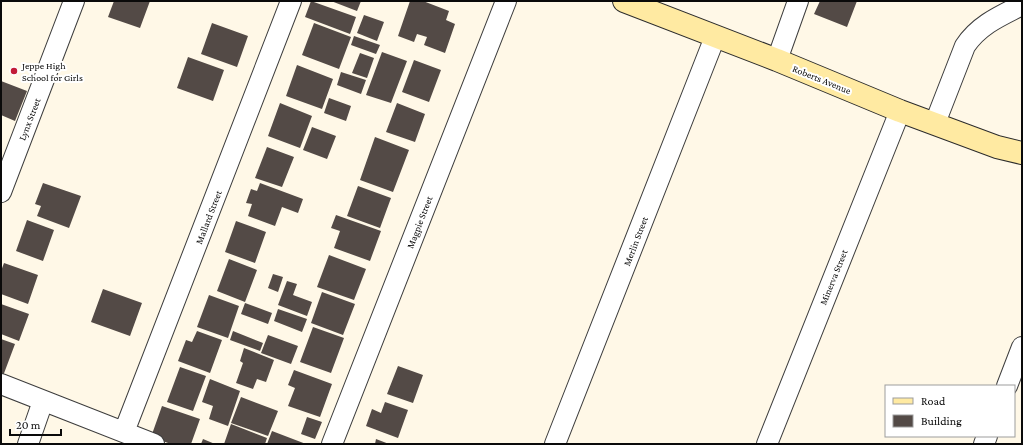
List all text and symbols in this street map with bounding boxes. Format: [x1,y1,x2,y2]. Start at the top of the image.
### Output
place label: Jeppe High School for Girls [21,60,83,83]
street label: Roberts Avenue [791,63,853,96]
marker: Jeppe High School for Girls [9,66,19,76]
street label: Lynx Street [16,96,43,142]
street label: Mallard Street [193,188,224,246]
street label: Magpie Street [404,194,435,250]
street label: Merlin Street [621,214,650,267]
street label: Minerva Street [817,247,850,306]
legend [885,385,1015,437]
text: Road [921,394,946,408]
scale bar [10,411,61,437]
text: Building [921,414,962,428]
text: 20 m [16,418,41,432]

